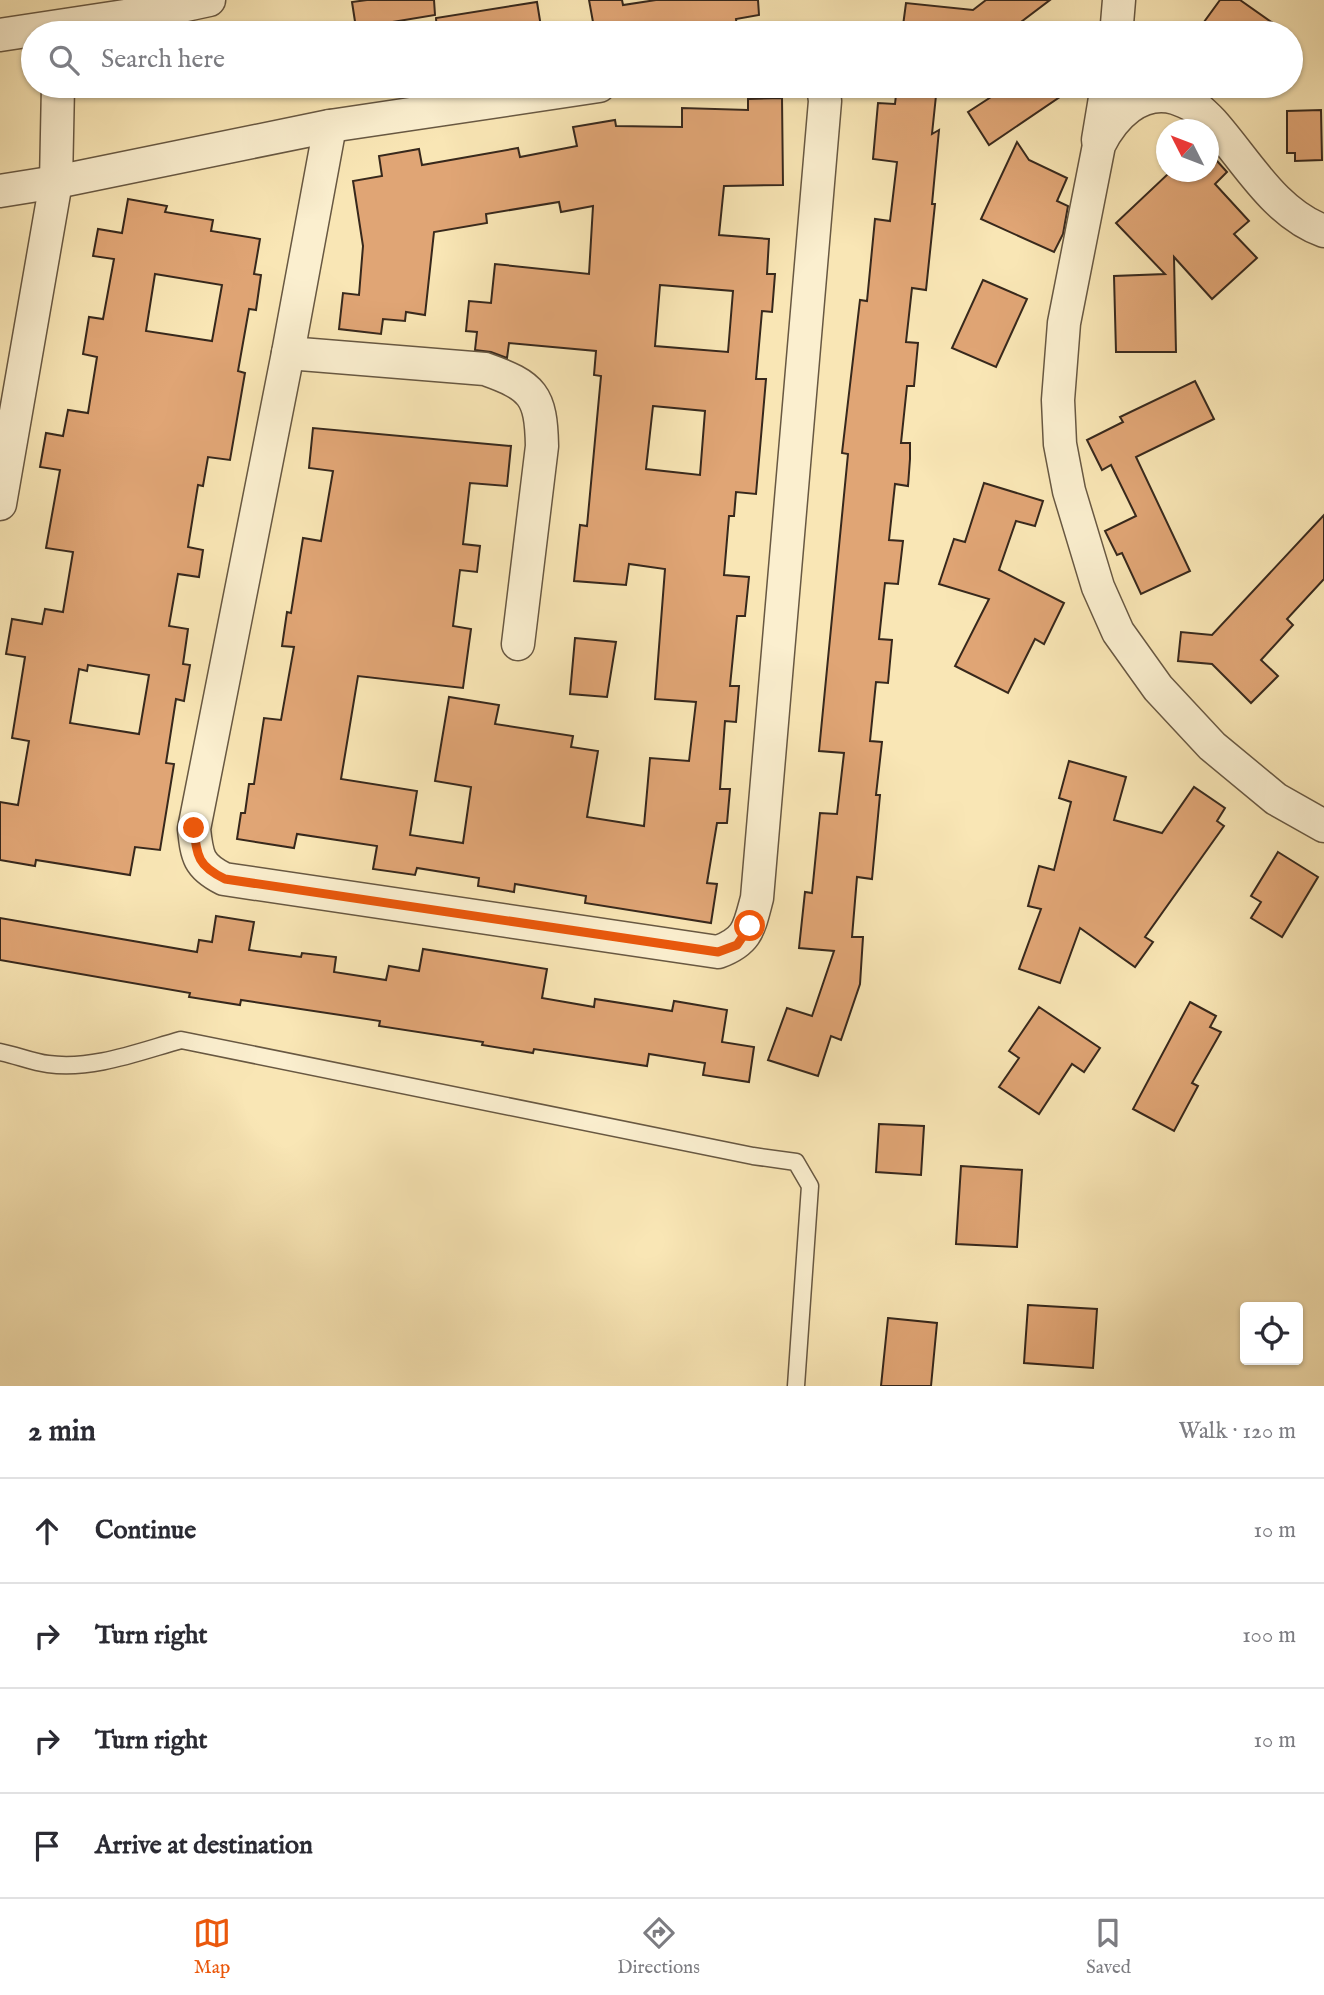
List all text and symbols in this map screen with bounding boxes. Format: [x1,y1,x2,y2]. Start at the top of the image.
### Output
search box [21,21,1303,98]
icon: search [45,41,83,79]
text: Search here [101,43,225,76]
north arrow [1156,119,1219,182]
route end [178,812,209,843]
route start [734,910,765,941]
map controls [1240,1302,1303,1365]
button: locate [1240,1302,1303,1365]
text: 2 min [28,1413,96,1451]
text: Walk · 120 m [1178,1417,1296,1446]
icon: ahead [28,1512,66,1550]
text: Continue [95,1514,196,1547]
text: 10 m [1253,1516,1296,1545]
icon: right [28,1617,66,1655]
text: Turn right [95,1619,208,1652]
text: 100 m [1242,1621,1296,1650]
icon: right [28,1722,66,1760]
text: Turn right [95,1724,208,1757]
text: 10 m [1253,1726,1296,1755]
icon: arrive [28,1827,66,1865]
text: Arrive at destination [95,1829,313,1862]
tab: Map [193,1914,231,1980]
tab: Directions [617,1914,700,1980]
tab: Saved [1086,1914,1131,1980]

